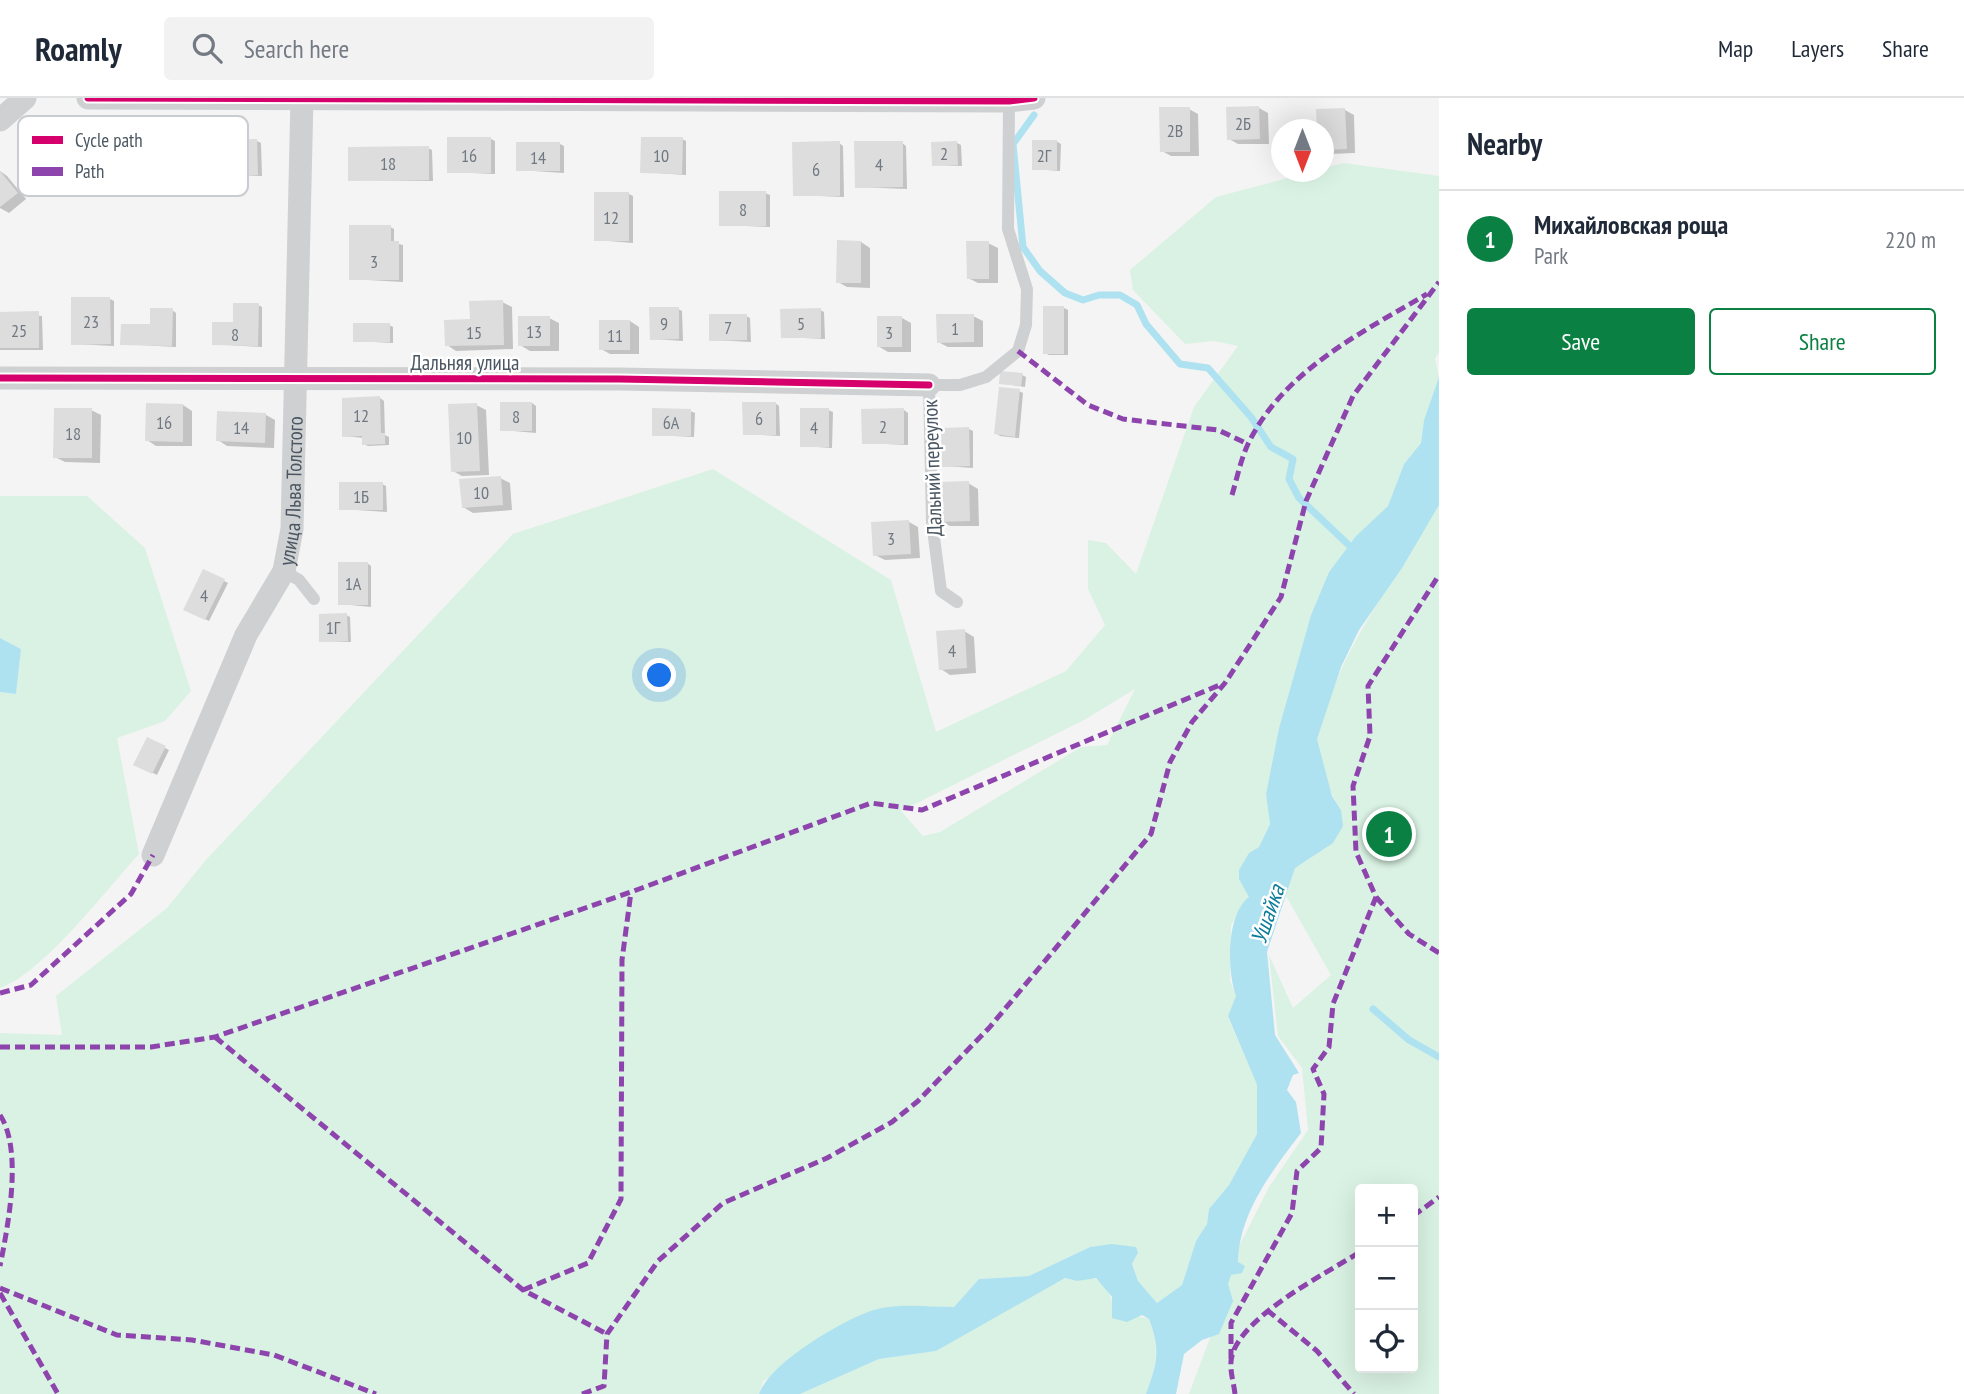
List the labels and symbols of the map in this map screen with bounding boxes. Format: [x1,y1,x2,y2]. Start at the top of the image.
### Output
house number: 2Б [1235,112,1251,135]
legend [18,116,248,196]
house number: 2В [1167,119,1183,142]
north arrow [1271,119,1334,182]
text: Cycle path [75,128,143,152]
house number: 2 [940,142,948,165]
house number: 16 [461,144,477,167]
house number: 10 [653,144,669,167]
house number: 2Г [1037,144,1052,167]
house number: 14 [530,146,546,169]
house number: 18 [380,152,396,175]
house number: 4 [875,153,883,176]
house number: 6 [812,158,820,181]
text: Path [75,159,104,183]
house number: 8 [739,198,747,221]
house number: 12 [603,206,619,229]
house number: 3 [370,250,378,273]
house number: 23 [83,310,99,333]
house number: 9 [660,312,668,335]
house number: 5 [797,312,805,335]
house number: 7 [724,316,732,339]
house number: 1 [951,317,959,340]
house number: 25 [11,319,27,342]
house number: 13 [526,320,542,343]
house number: 15 [466,321,482,344]
house number: 3 [885,321,893,344]
house number: 8 [231,323,239,346]
house number: 11 [607,324,623,347]
street label: Дальняя улица [410,349,520,376]
street label: Дальний переулок [916,399,948,537]
house number: 12 [353,404,369,427]
house number: 8 [512,405,520,428]
house number: 6 [755,407,763,430]
house number: 16 [156,411,172,434]
house number: 6А [663,411,680,434]
house number: 2 [879,415,887,438]
house number: 14 [233,416,249,439]
street label: улица Льва Толстого [272,416,308,568]
house number: 4 [810,416,818,439]
house number: 18 [65,422,81,445]
house number: 10 [456,426,472,449]
house number: 10 [473,481,489,504]
house number: 1Б [353,485,369,508]
house number: 3 [887,527,895,550]
house number: 1А [345,572,362,595]
house number: 4 [200,584,208,607]
house number: 1Г [326,616,341,639]
house number: 4 [948,639,956,662]
your location [642,658,676,692]
pin: 1 [1366,808,1412,860]
water label: Ушайка [1243,879,1291,947]

